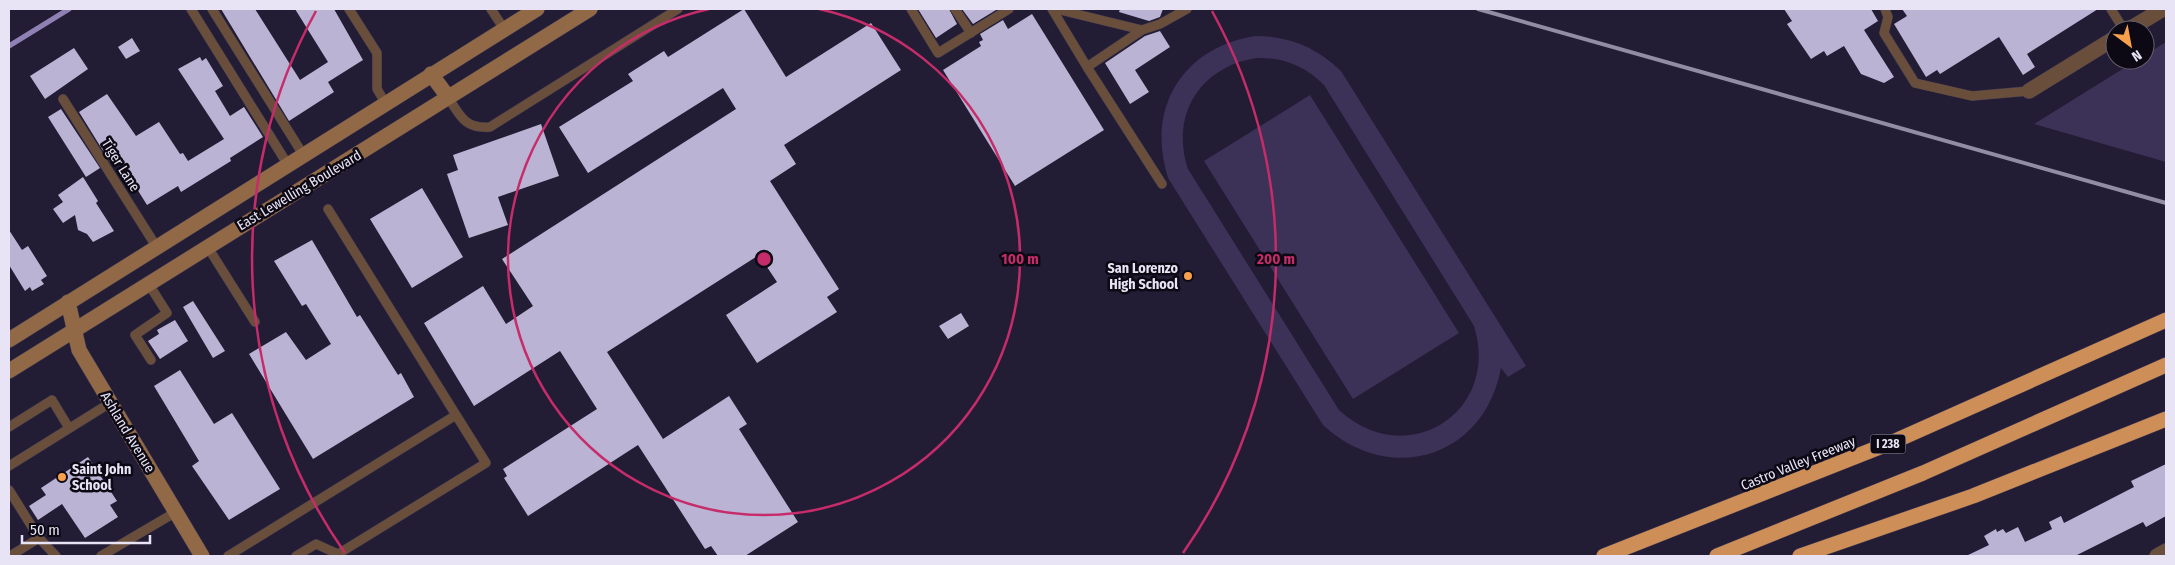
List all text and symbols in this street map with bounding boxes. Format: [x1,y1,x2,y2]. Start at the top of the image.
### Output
north arrow [2105,20,2155,70]
text: N [2129,46,2145,65]
street label: Tiger Lane [98,136,143,195]
street label: East Lewelling Boulevard [234,147,364,234]
centre of rings [755,250,773,268]
text: 100 m [1001,250,1039,268]
text: 200 m [1256,250,1295,268]
place label: San Lorenzo High School [1107,260,1179,293]
marker: San Lorenzo High School [1182,270,1194,282]
street label: Ashland Avenue [97,389,158,476]
street label: Castro Valley Freeway [1738,432,1859,494]
road number: I 238 [1870,434,1906,454]
place label: Saint John School [72,461,131,494]
marker: Saint John School [56,471,68,483]
scale bar [22,512,150,544]
text: 50 m [30,521,60,539]

